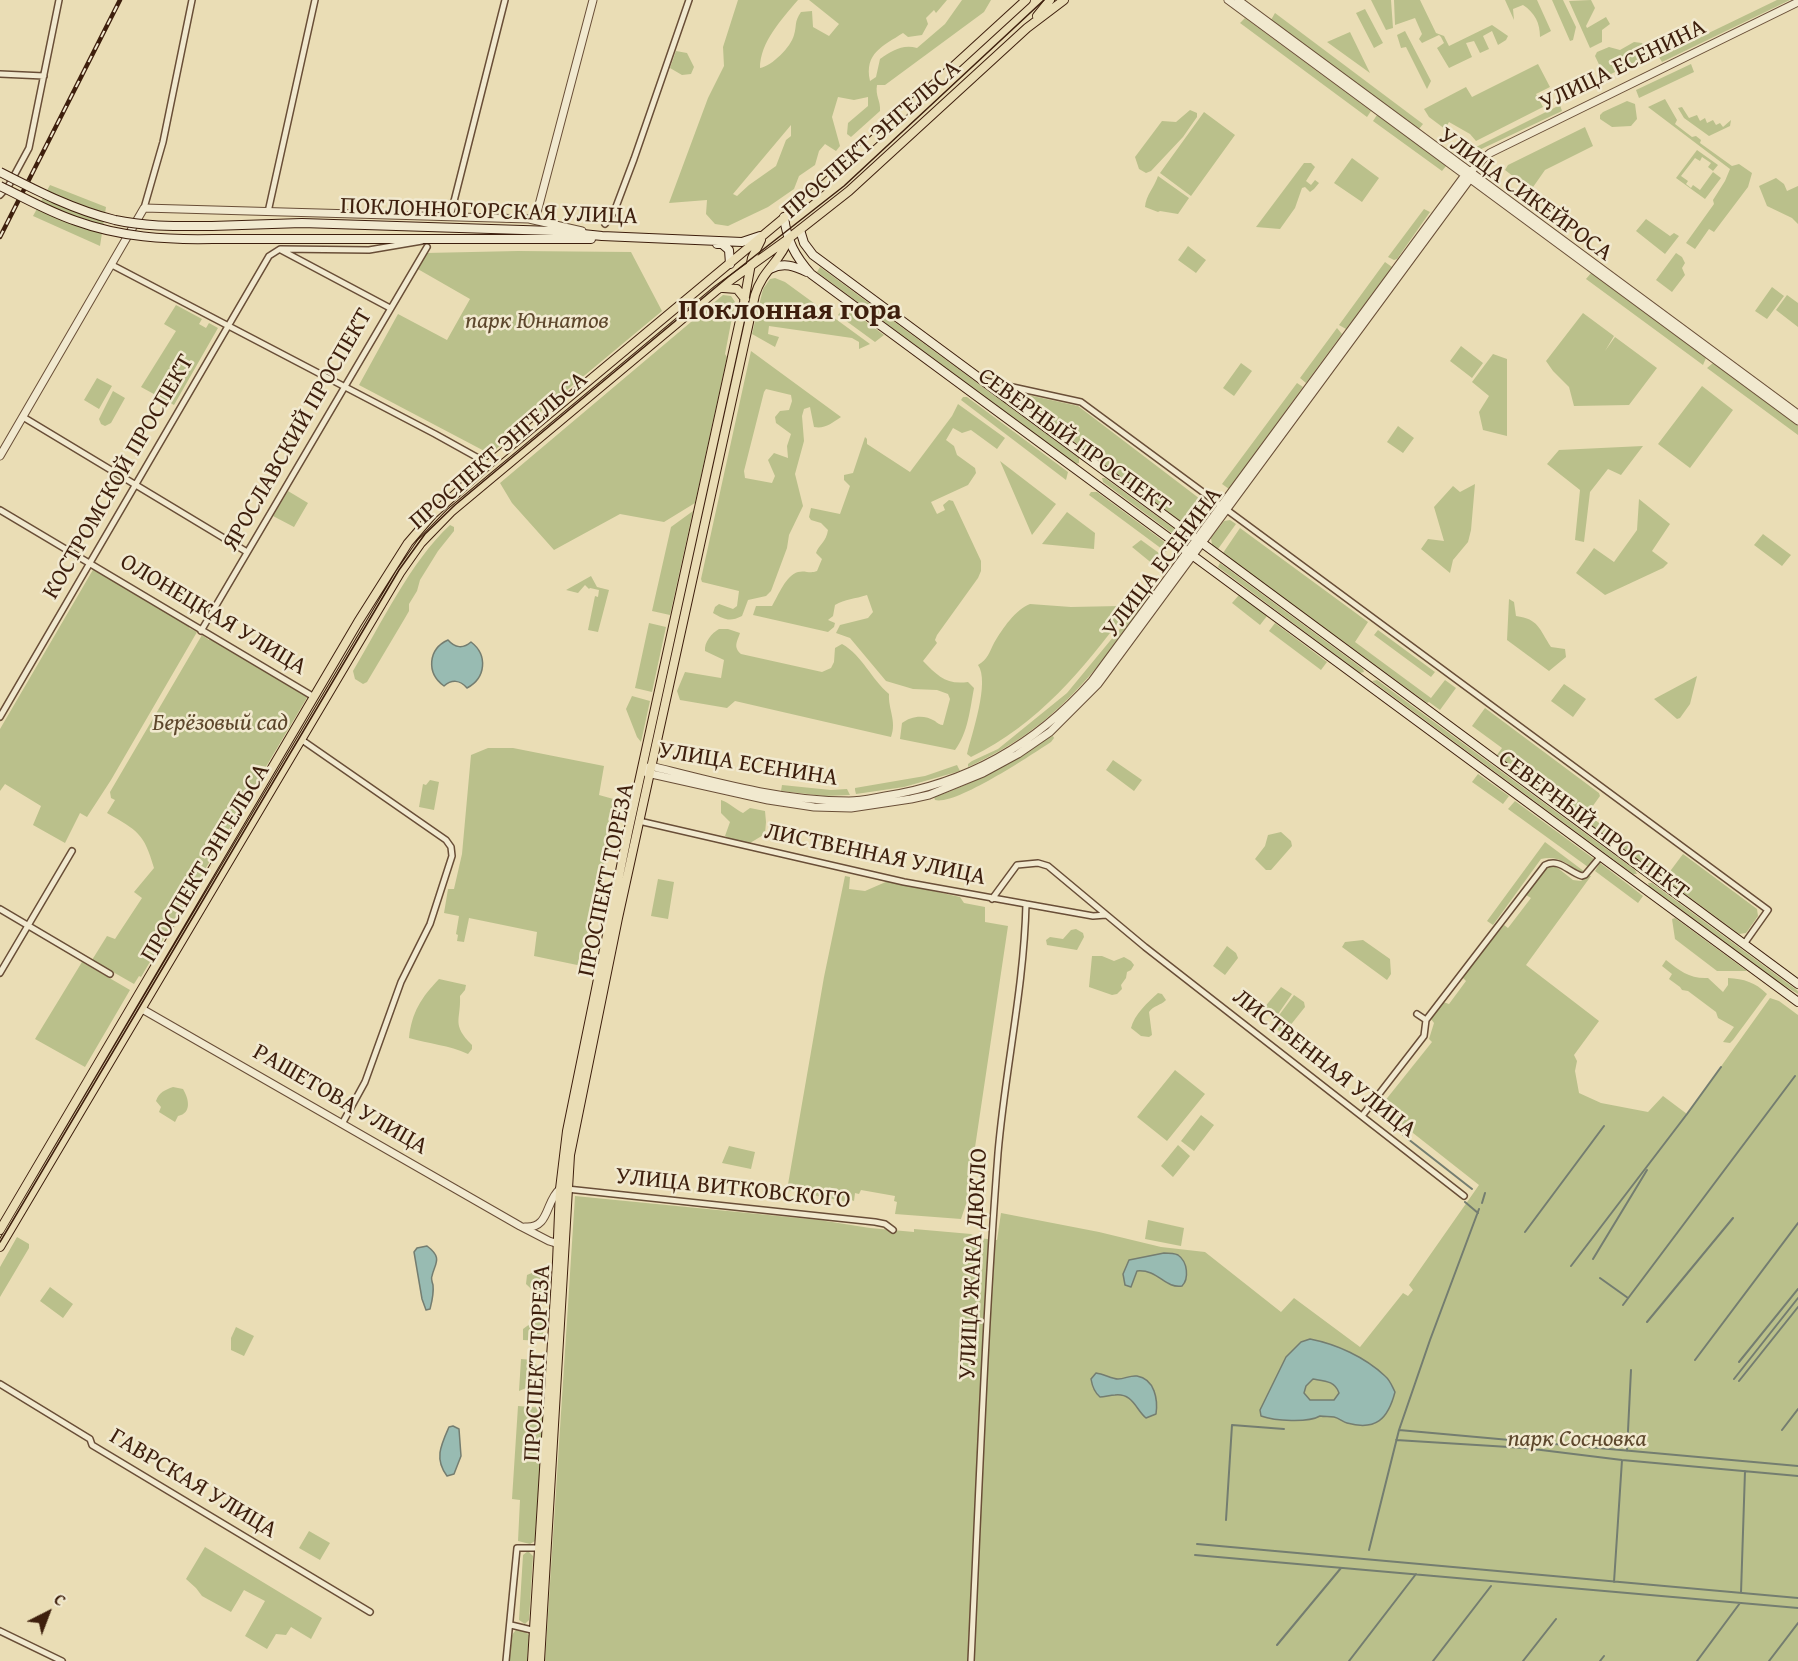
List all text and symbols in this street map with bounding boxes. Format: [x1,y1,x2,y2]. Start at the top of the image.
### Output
street label: УЛИЦА ЕСЕНИНА [1535,13,1711,119]
street label: ПРОСПЕКТ ЭНГЕЛЬСА [777,55,967,225]
street label: УЛИЦА СИКЕЙРОСА [1432,122,1618,268]
street label: ПОКЛОННОГОРСКАЯ УЛИЦА [340,192,638,232]
district label: Поклонная гора [678,293,902,329]
street label: ЯРОСЛАВСКИЙ ПРОСПЕКТ [217,304,379,556]
park label: парк Юннатов [465,308,609,336]
street label: КОСТРОМСКОЙ ПРОСПЕКТ [37,350,201,604]
street label: СЕВЕРНЫЙ ПРОСПЕКТ [972,362,1176,522]
street label: ПРОСПЕКТ ЭНГЕЛЬСА [404,366,594,536]
street label: УЛИЦА ЕСЕНИНА [1097,482,1229,644]
street label: ОЛОНЕЦКАЯ УЛИЦА [114,548,312,682]
park label: Берёзовый сад [152,710,288,738]
street label: УЛИЦА ЕСЕНИНА [656,737,840,793]
street label: СЕВЕРНЫЙ ПРОСПЕКТ [1492,745,1694,907]
street label: ПРОСПЕКТ ЭНГЕЛЬСА [135,758,277,968]
street label: ПРОСПЕКТ ТОРЕЗА [572,781,642,979]
street label: ЛИСТВЕННАЯ УЛИЦА [762,817,988,893]
street label: ЛИСТВЕННАЯ УЛИЦА [1226,983,1422,1145]
street label: РАШЕТОВА УЛИЦА [247,1038,433,1162]
street label: УЛИЦА ЖАКА ДЮКЛО [954,1147,994,1381]
street label: УЛИЦА ВИТКОВСКОГО [614,1162,852,1216]
street label: ПРОСПЕКТ ТОРЕЗА [518,1264,558,1462]
street label: ГАВРСКАЯ УЛИЦА [104,1423,282,1545]
park label: парк Сосновка [1507,1426,1647,1454]
north arrow [18,1583,78,1643]
text: С [49,1588,71,1612]

